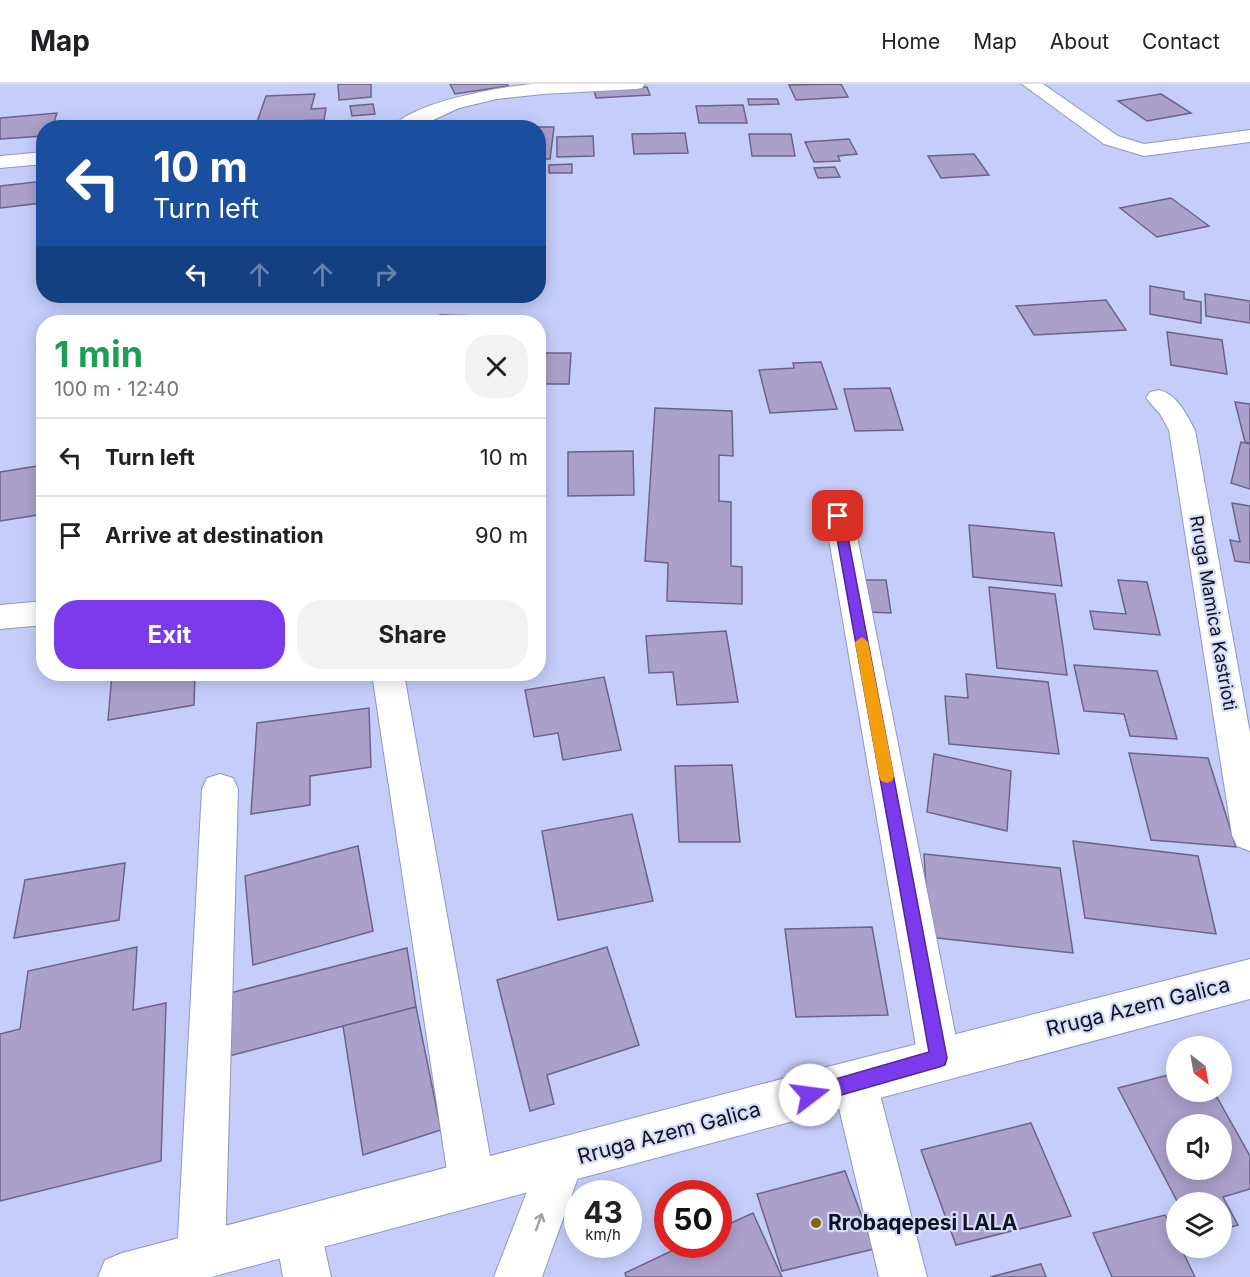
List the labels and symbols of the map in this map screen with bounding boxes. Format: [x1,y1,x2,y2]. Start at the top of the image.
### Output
pin [812,490,863,541]
street label: Rruga Mamica Kastrioti [1186,514,1241,712]
street label: Rruga Azem Galica [1043,972,1232,1041]
north arrow [1166,1036,1232,1102]
position arrow [778,1063,842,1127]
street label: Rruga Azem Galica [575,1096,763,1169]
speed limit sign: 50 [654,1180,732,1258]
place label: Rrobaqepesi LALA [828,1210,1018,1235]
one-way arrow [534,1213,545,1232]
marker: Rrobaqepesi LALA [809,1216,823,1230]

